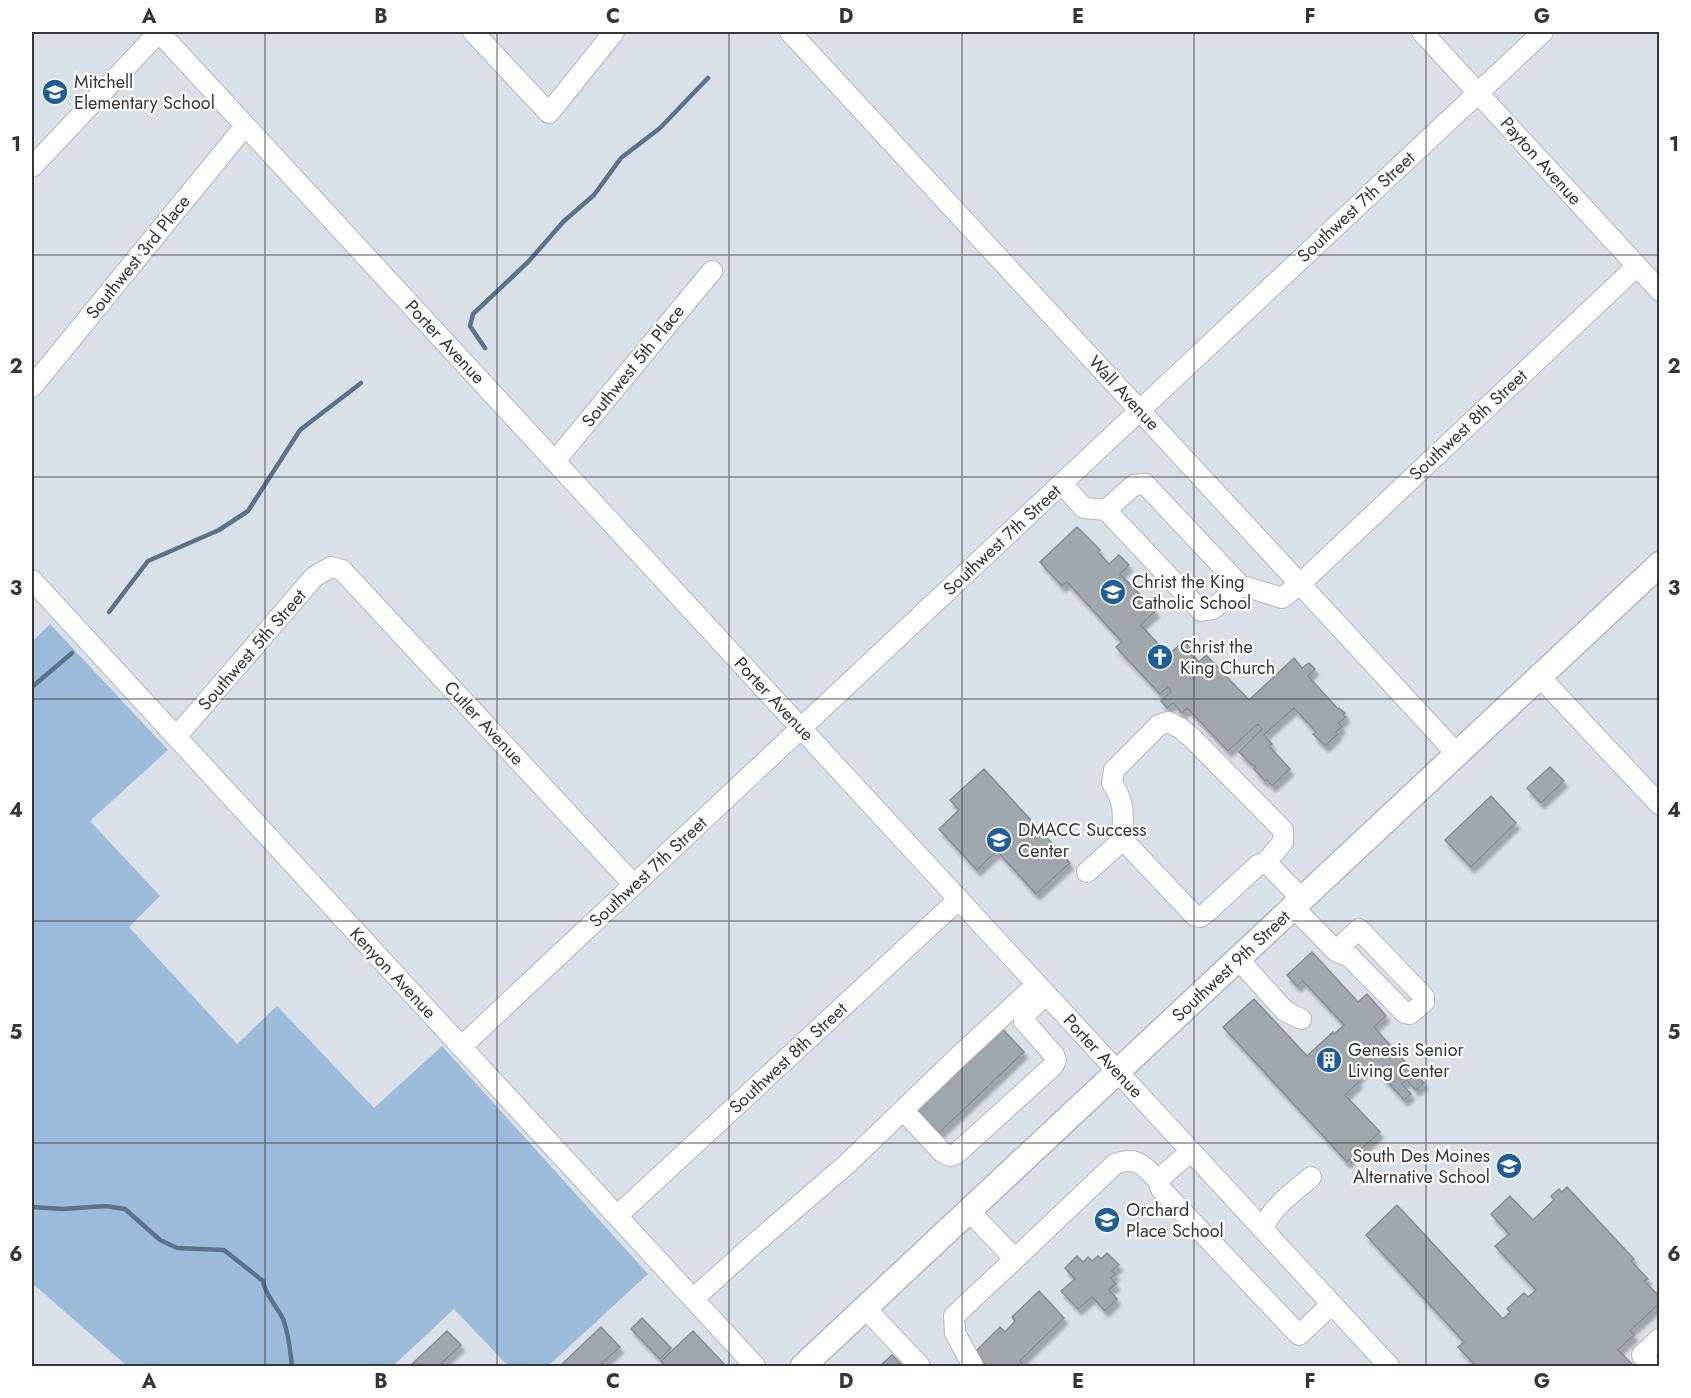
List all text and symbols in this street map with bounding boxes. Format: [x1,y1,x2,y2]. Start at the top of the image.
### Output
text: A [141,2,157,31]
text: B [374,2,388,31]
text: C [606,2,620,31]
text: D [839,2,853,31]
text: E [1072,2,1084,31]
text: F [1304,2,1316,31]
text: G [1534,2,1550,31]
place label: Mitchell Elementary School [74,69,215,116]
school or university icon: Mitchell Elementary School [40,77,70,107]
street label: Payton Avenue [1494,111,1588,211]
text: 1 [11,130,21,159]
text: 1 [1669,130,1679,159]
street label: Southwest 7th Street [1291,145,1421,269]
street label: Southwest 3rd Place [80,189,196,325]
street label: Porter Avenue [399,294,491,390]
street label: Southwest 5th Place [575,299,691,433]
street label: Wall Avenue [1082,350,1166,436]
text: 2 [9,352,23,381]
text: 2 [1667,352,1681,381]
street label: Southwest 8th Street [1403,363,1533,487]
street label: Southwest 7th Street [937,478,1067,602]
place label: Christ the King Catholic School [1132,569,1251,616]
text: 3 [10,574,22,603]
text: 3 [1668,574,1680,603]
school or university icon: Christ the King Catholic School [1098,577,1128,607]
street label: Southwest 5th Street [192,583,313,716]
place label: Christ the King Church [1180,634,1275,681]
church icon: Christ the King Church [1145,642,1175,672]
street label: Porter Avenue [728,651,820,747]
street label: Cutler Avenue [438,675,530,771]
text: 4 [9,796,23,825]
text: 4 [1667,796,1681,825]
street label: Southwest 7th Street [583,810,713,934]
place label: DMACC Success Center [1018,817,1147,864]
school or university icon: DMACC Success Center [984,825,1014,855]
street label: Southwest 9th Street [1166,904,1296,1028]
street label: Kenyon Avenue [344,921,442,1025]
street label: Southwest 8th Street [723,996,853,1120]
street label: Porter Avenue [1057,1008,1149,1104]
text: 5 [10,1018,23,1047]
text: 5 [1668,1018,1681,1047]
place label: Genesis Senior Living Center [1348,1037,1465,1084]
building icon: Genesis Senior Living Center [1314,1045,1344,1075]
place label: South Des Moines Alternative School [1352,1143,1490,1190]
school or university icon: South Des Moines Alternative School [1494,1151,1524,1181]
place label: Orchard Place School [1126,1197,1224,1244]
school or university icon: Orchard Place School [1092,1205,1122,1235]
text: 6 [9,1240,23,1269]
text: 6 [1667,1240,1681,1269]
text: A [141,1367,157,1396]
text: B [374,1367,388,1396]
text: C [606,1367,620,1396]
text: D [839,1367,853,1396]
text: E [1072,1367,1084,1396]
text: F [1304,1367,1316,1396]
text: G [1534,1367,1550,1396]

